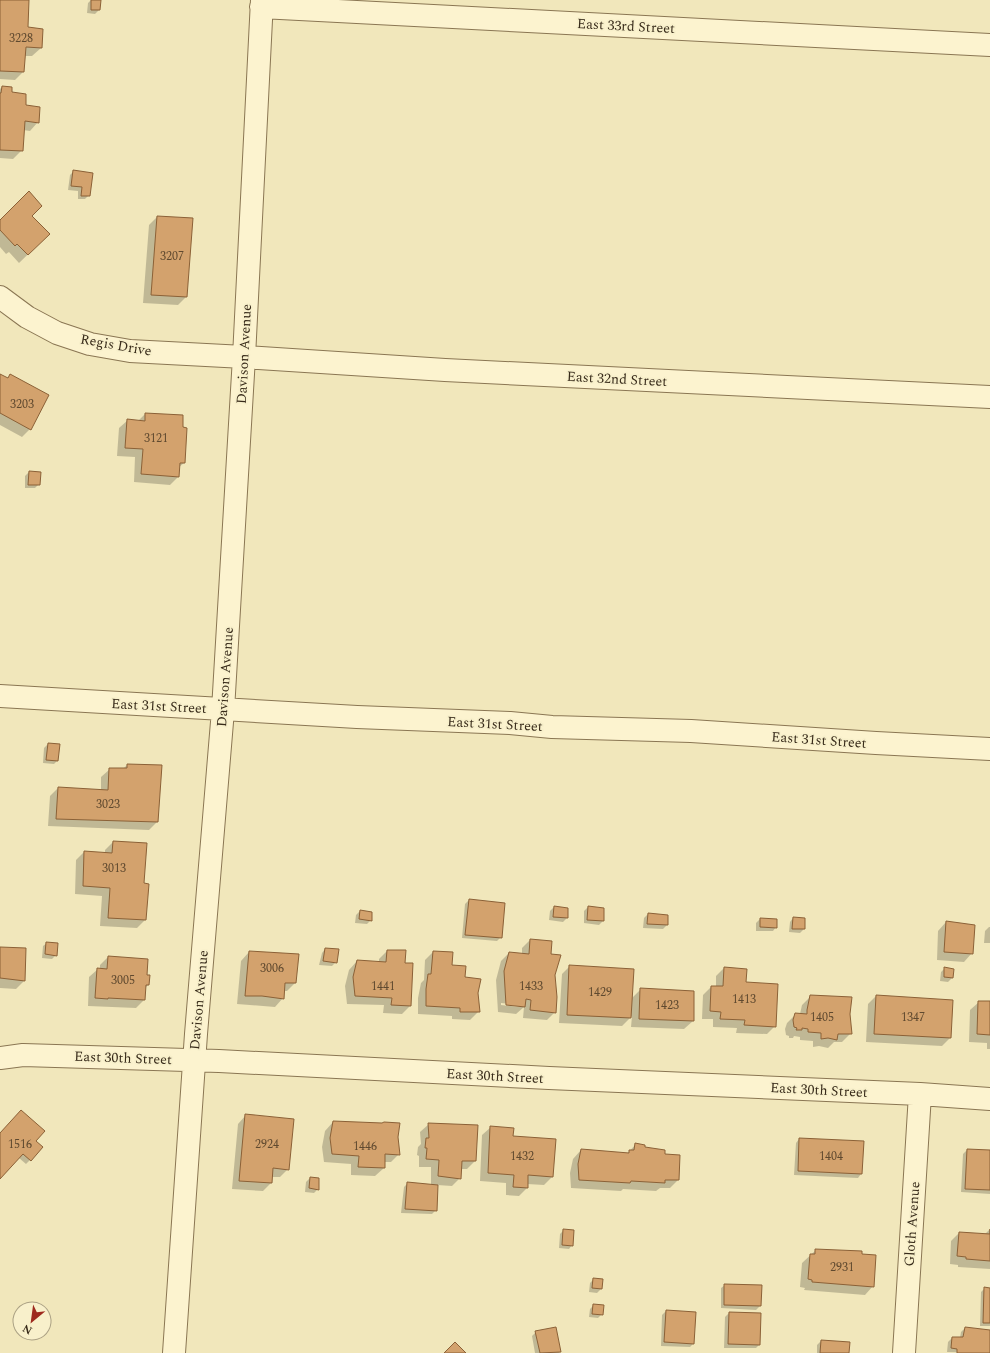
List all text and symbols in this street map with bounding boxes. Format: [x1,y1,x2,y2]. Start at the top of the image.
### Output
street label: East 33rd Street [577,13,675,39]
house number: 3228 [9,29,33,48]
house number: 3207 [160,247,184,266]
street label: Davison Avenue [231,303,257,405]
street label: Regis Drive [79,328,153,362]
street label: East 32nd Street [566,366,668,392]
house number: 3203 [10,395,34,414]
house number: 3121 [144,429,168,448]
street label: Davison Avenue [211,626,239,728]
street label: East 31st Street [111,693,207,719]
street label: East 31st Street [447,711,543,737]
street label: East 31st Street [771,726,867,754]
house number: 3023 [96,795,120,814]
house number: 3013 [102,859,126,878]
street label: Davison Avenue [184,949,214,1051]
house number: 3006 [260,959,284,978]
house number: 3005 [111,971,135,990]
house number: 1441 [371,977,395,996]
house number: 1433 [519,977,543,996]
house number: 1429 [588,983,612,1002]
house number: 1413 [732,990,756,1009]
house number: 1423 [655,996,679,1015]
house number: 1405 [810,1008,834,1027]
house number: 1347 [901,1008,925,1027]
street label: East 30th Street [74,1046,172,1070]
street label: East 30th Street [446,1063,544,1089]
street label: East 30th Street [770,1077,868,1103]
house number: 1516 [8,1135,32,1154]
house number: 2924 [255,1135,279,1154]
house number: 1446 [353,1137,377,1156]
house number: 1432 [510,1147,534,1166]
house number: 1404 [819,1147,843,1166]
street label: Gloth Avenue [899,1181,925,1267]
house number: 2931 [830,1258,854,1277]
north arrow [12,1301,52,1341]
text: N [19,1320,35,1339]

